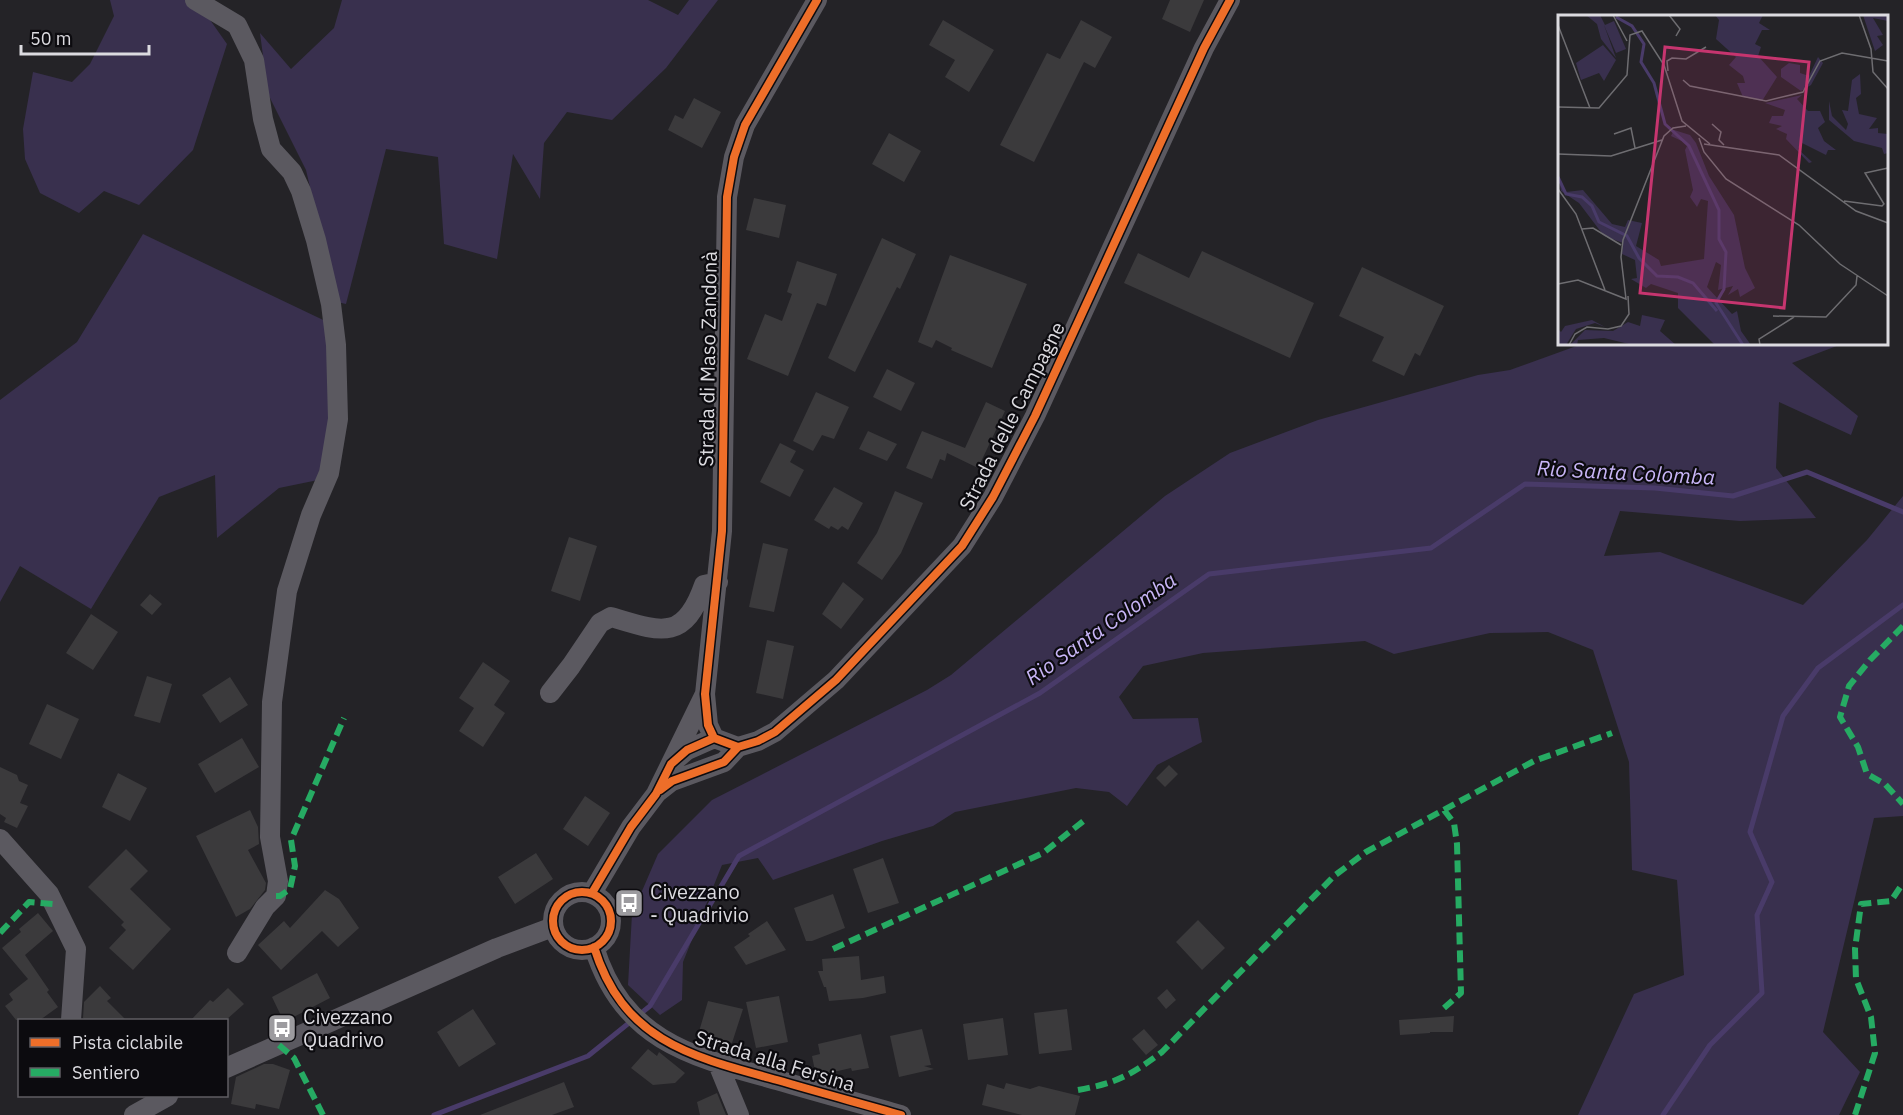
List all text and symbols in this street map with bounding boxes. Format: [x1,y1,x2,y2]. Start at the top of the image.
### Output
inset map [1558,15,1888,345]
scale bar [21,18,148,56]
text: 50 m [30,27,72,50]
street label: Strada di Maso Zandonà [692,250,723,467]
street label: Strada delle Campagne [952,317,1071,515]
water label: Rio Santa Colomba [1536,453,1716,491]
water label: Rio Santa Colomba [1019,566,1182,691]
place label: Civezzano - Quadrivio [650,878,749,928]
bus stop icon: Civezzano - Quadrivio [613,887,645,919]
place label: Civezzano Quadrivo [303,1003,393,1053]
bus stop icon: Civezzano Quadrivo [266,1012,298,1044]
legend [18,1019,228,1097]
street label: Strada alla Fersina [692,1023,859,1098]
text: Pista ciclabile [72,1031,183,1054]
text: Sentiero [72,1061,140,1084]

